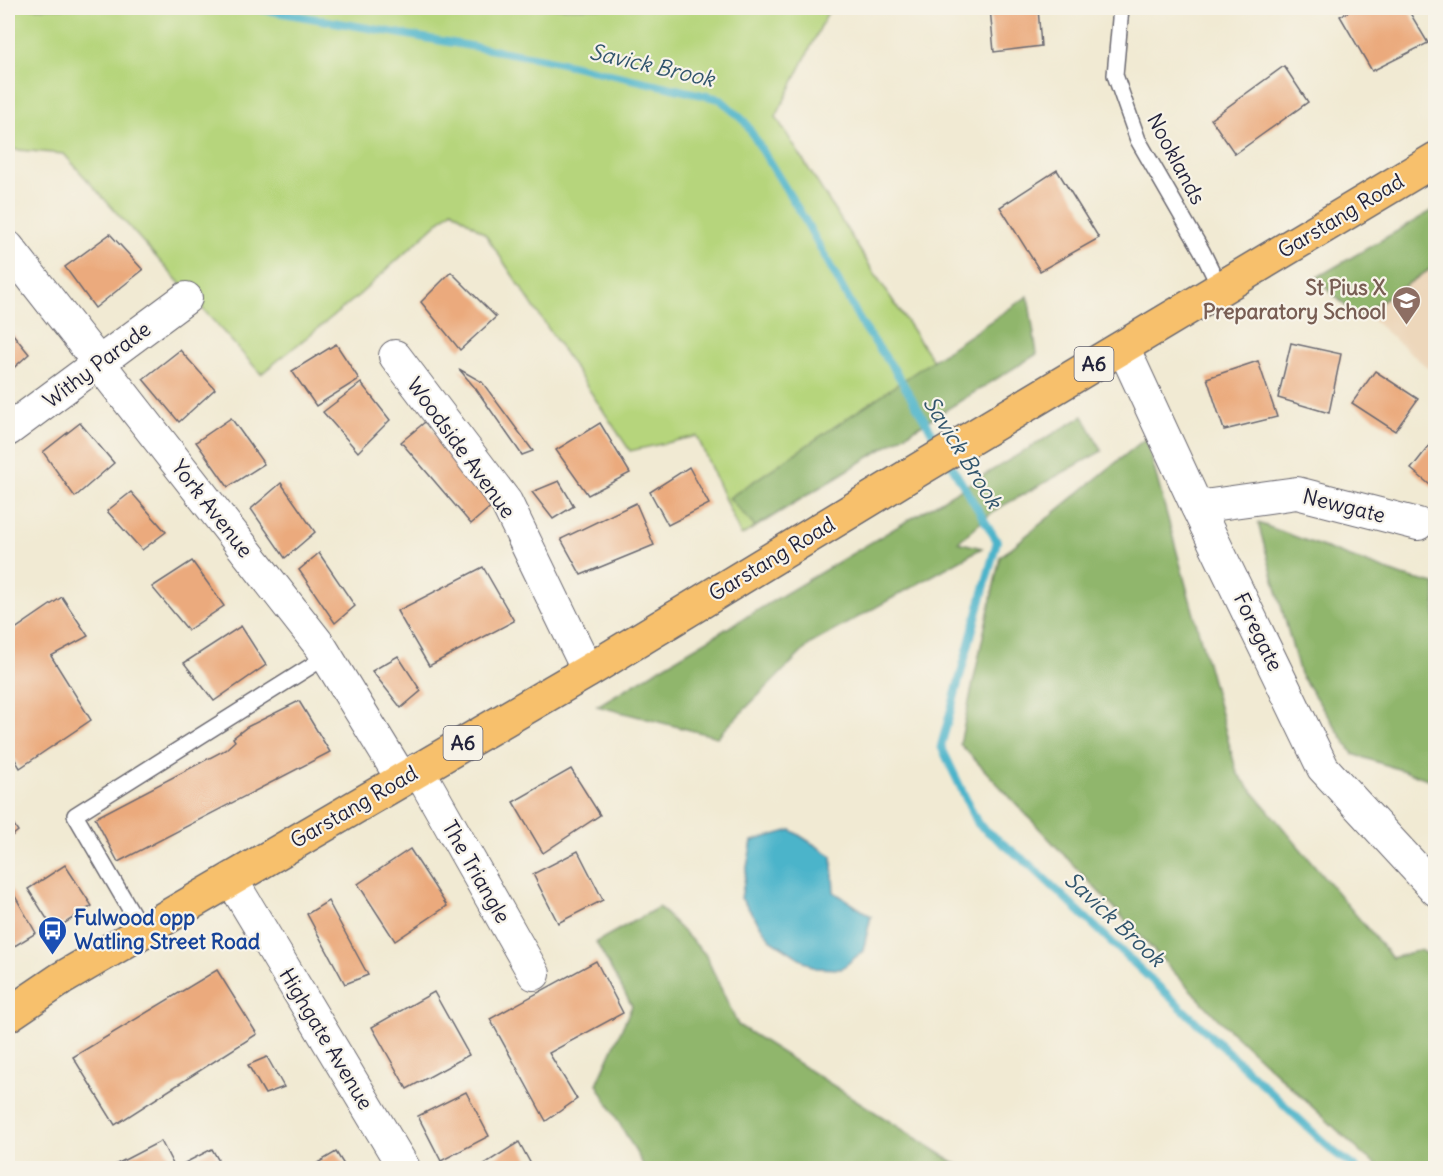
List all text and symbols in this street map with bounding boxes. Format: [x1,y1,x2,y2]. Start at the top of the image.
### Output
water label: Savick Brook [587,37,719,93]
street label: Nooklands [1141,109,1212,209]
street label: Garstang Road [1273,167,1409,264]
place label: St Pius X Preparatory School [1203,274,1387,325]
school or university icon: St Pius X Preparatory School [1391,284,1423,326]
street label: Withy Parade [38,315,156,414]
road number: A6 [1074,347,1114,381]
street label: Woodside Avenue [401,372,522,523]
water label: Savick Brook [917,391,1010,515]
street label: York Avenue [166,454,259,563]
street label: Newgate [1300,482,1388,529]
street label: Garstang Road [704,510,840,607]
street label: Foregate [1228,588,1289,675]
road number: A6 [444,726,482,760]
street label: Garstang Road [285,759,422,854]
street label: The Triangle [436,816,517,928]
water label: Savick Brook [1059,865,1172,974]
place label: Fulwood opp Watling Street Road [74,904,261,955]
bus stop icon: Fulwood opp Watling Street Road [37,914,69,956]
street label: Highgate Avenue [273,963,379,1115]

